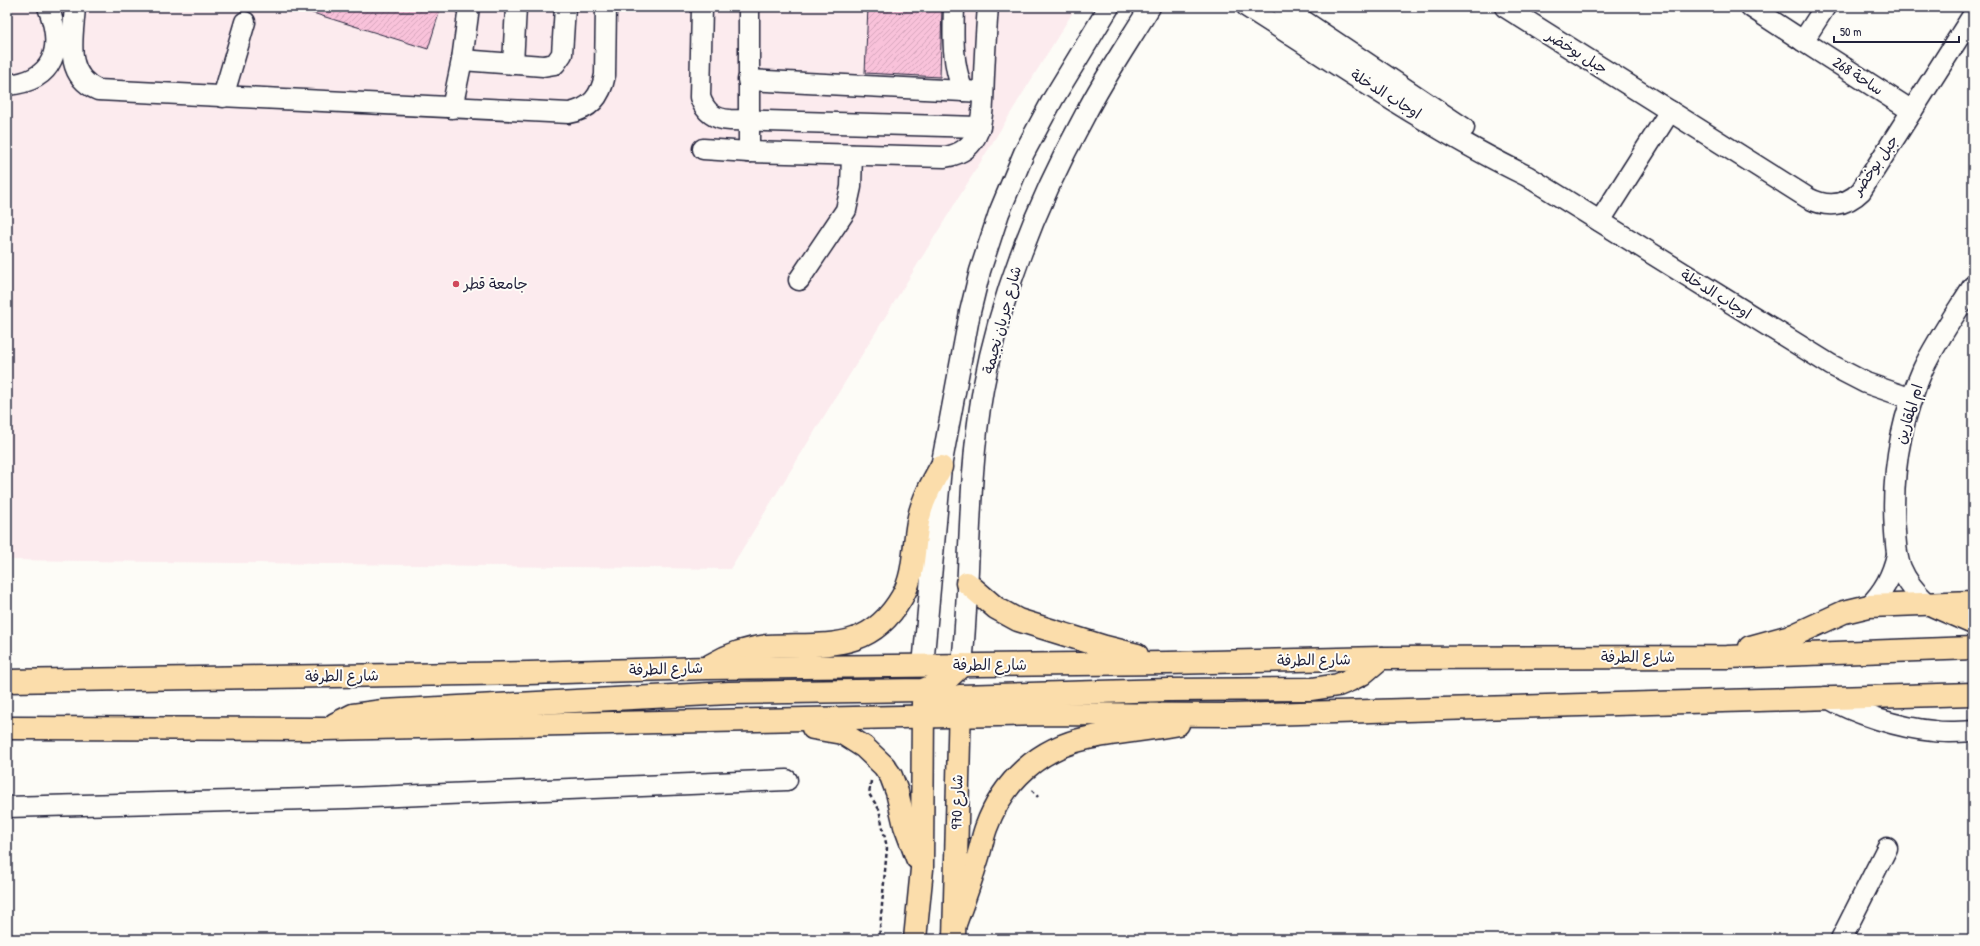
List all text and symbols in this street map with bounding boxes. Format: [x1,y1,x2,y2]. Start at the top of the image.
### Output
scale bar [1834,18,1959,44]
text: 50 m [1840,23,1861,40]
street label: جبل بوخضر [1542,24,1612,79]
street label: ساحة 268 [1829,51,1888,100]
street label: اوجاب الدخلة [1347,64,1426,124]
street label: جبل بوخضر [1846,131,1903,200]
street label: شارع جريان نجيمة [977,264,1026,376]
street label: اوجاب الدخلة [1677,264,1756,324]
place label: جامعة قطر [462,273,528,294]
marker: جامعة قطر [451,279,461,289]
street label: ام المقارين [1889,381,1929,447]
street label: شارع الطرفة [1601,646,1675,667]
street label: شارع الطرفة [1277,648,1351,671]
street label: شارع الطرفة [953,654,1027,675]
street label: شارع الطرفة [629,657,703,680]
street label: شارع الطرفة [305,664,379,687]
street label: شارع 970 [946,774,967,830]

